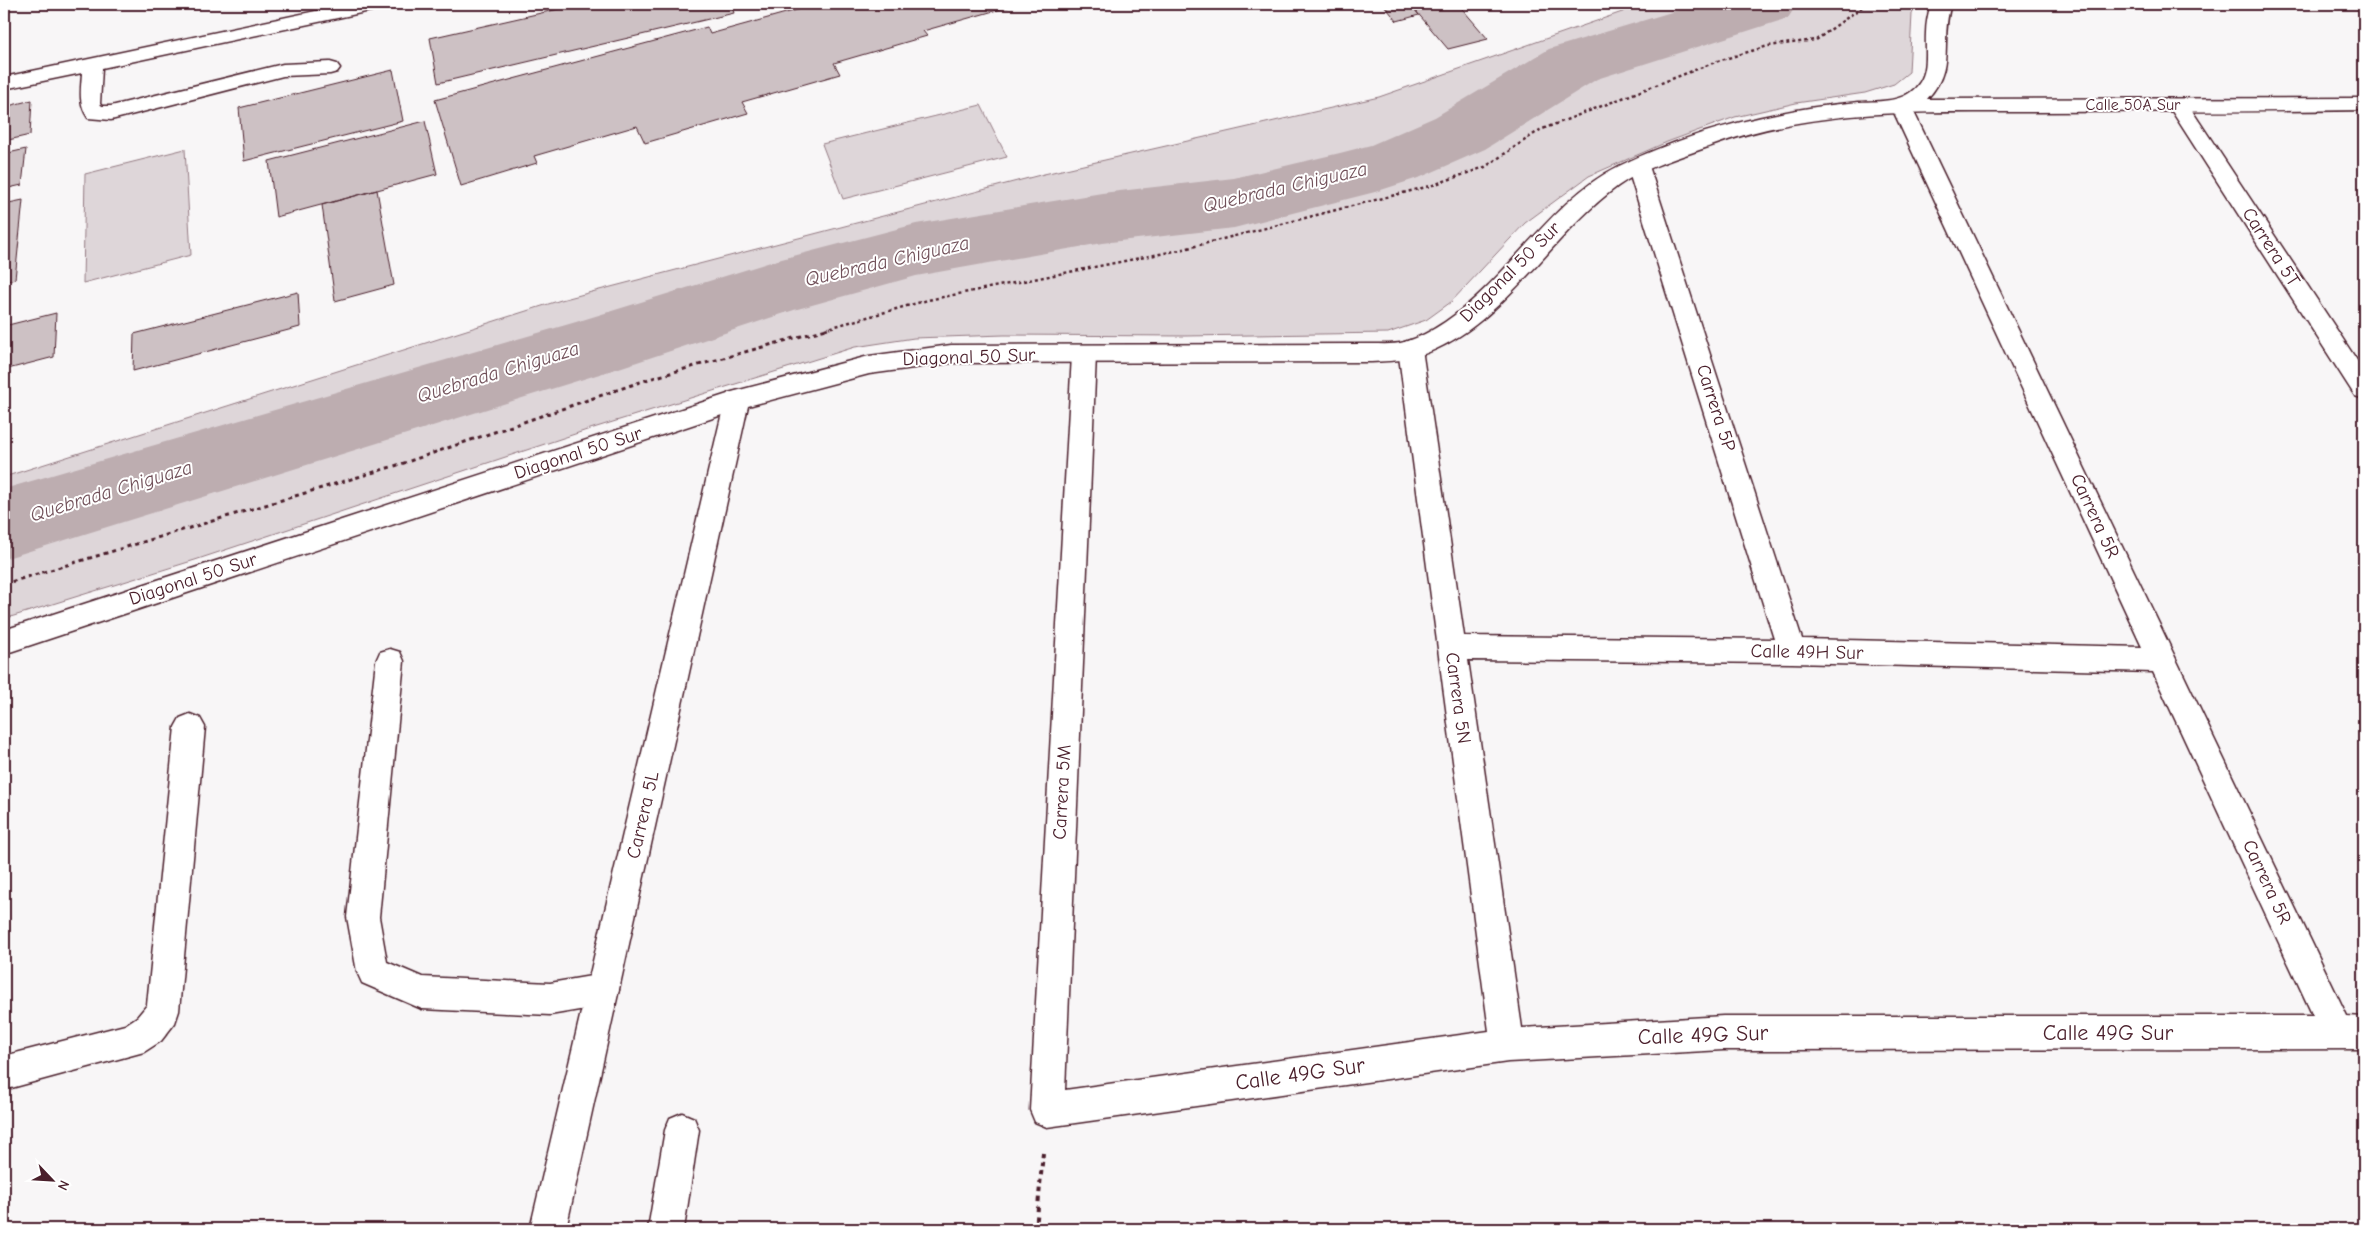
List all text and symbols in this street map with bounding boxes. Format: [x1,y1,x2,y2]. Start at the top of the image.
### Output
street label: Calle 50A Sur [2086,96,2181,114]
water label: Quebrada Chiguaza [1201,157,1369,217]
street label: Carrera 5T [2237,204,2305,290]
street label: Diagonal 50 Sur [1455,217,1565,327]
water label: Quebrada Chiguaza [803,231,971,291]
water label: Quebrada Chiguaza [414,336,582,408]
street label: Diagonal 50 Sur [902,344,1036,370]
street label: Carrera 5P [1692,362,1740,455]
street label: Diagonal 50 Sur [511,422,645,484]
water label: Quebrada Chiguaza [27,455,195,527]
street label: Carrera 5R [2066,470,2124,562]
street label: Diagonal 50 Sur [126,548,260,610]
street label: Calle 49H Sur [1750,640,1864,664]
street label: Carrera 5N [1441,651,1475,745]
street label: Carrera 5M [1049,744,1075,840]
street label: Carrera 5L [622,769,664,861]
street label: Carrera 5R [2238,836,2296,928]
street label: Calle 49G Sur [1637,1020,1769,1050]
street label: Calle 49G Sur [2043,1020,2173,1046]
street label: Calle 49G Sur [1234,1052,1367,1096]
north arrow [28,1156,78,1206]
text: N [54,1178,73,1193]

